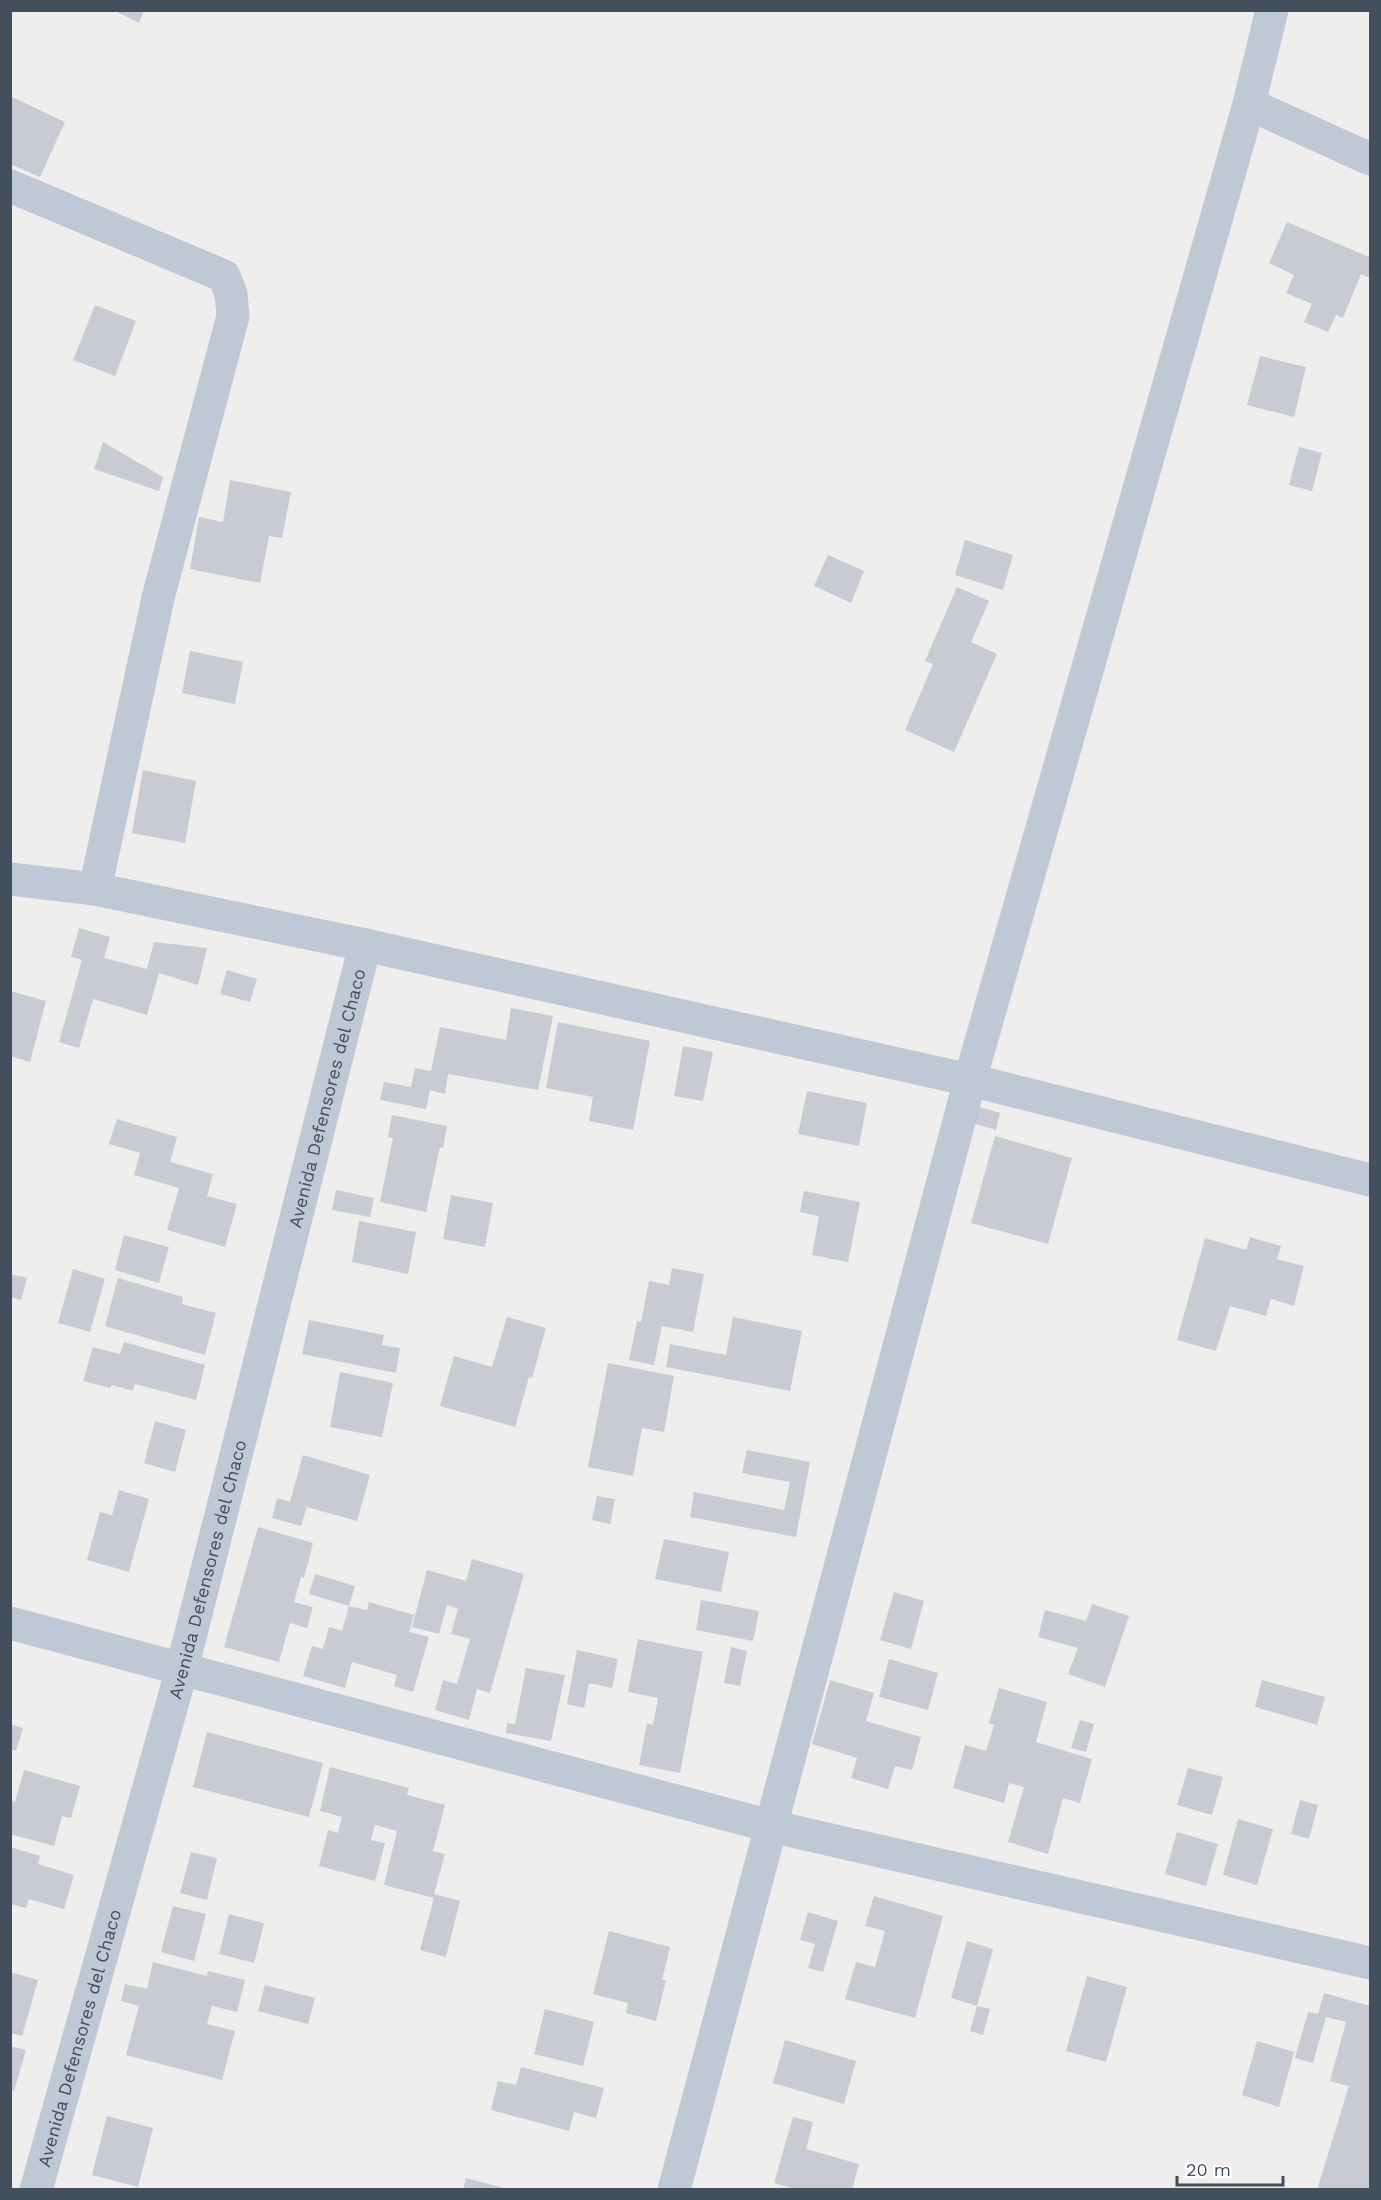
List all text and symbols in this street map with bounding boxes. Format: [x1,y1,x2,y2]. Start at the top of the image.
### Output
street label: Avenida Defensores del Chaco [283,966,369,1230]
street label: Avenida Defensores del Chaco [164,1437,250,1701]
street label: Avenida Defensores del Chaco [33,1907,125,2169]
scale bar [1177,2149,1284,2187]
text: 20 m [1186,2159,1231,2180]

